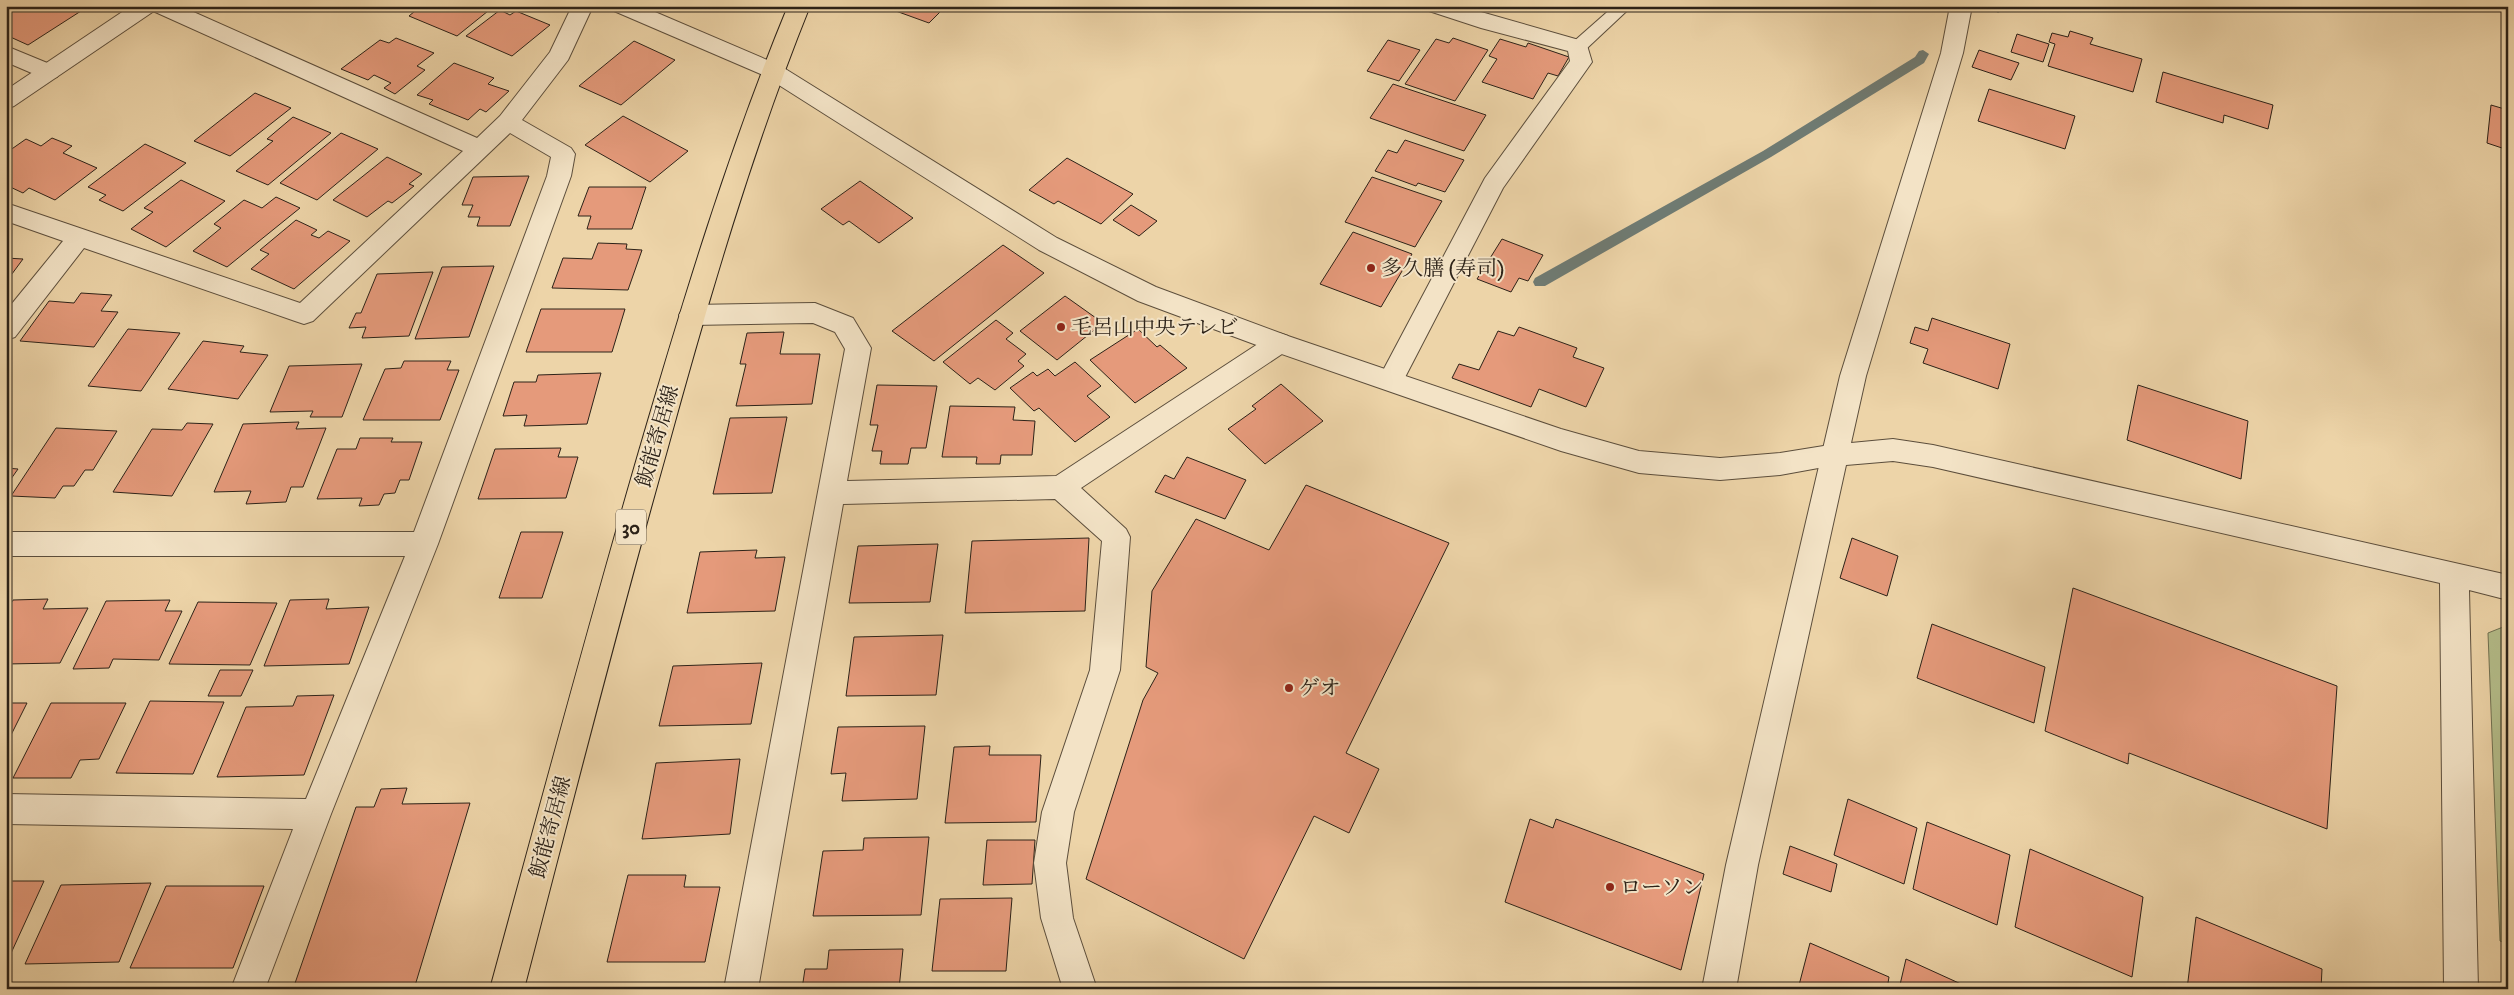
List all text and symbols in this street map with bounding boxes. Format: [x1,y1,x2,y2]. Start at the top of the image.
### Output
place label: 多久膳 (寿司) [1381,256,1505,282]
marker: 多久膳 (寿司) [1365,262,1377,274]
place label: 毛呂山中央テレビ [1071,315,1239,341]
marker: 毛呂山中央テレビ [1055,321,1067,333]
street label: 飯能寄居線 [631,382,685,490]
road number: 30 [616,510,646,544]
place label: ゲオ [1299,676,1341,702]
marker: ゲオ [1283,682,1295,694]
street label: 飯能寄居線 [525,773,577,881]
place label: ローソン [1620,875,1703,901]
marker: ローソン [1604,881,1616,893]

